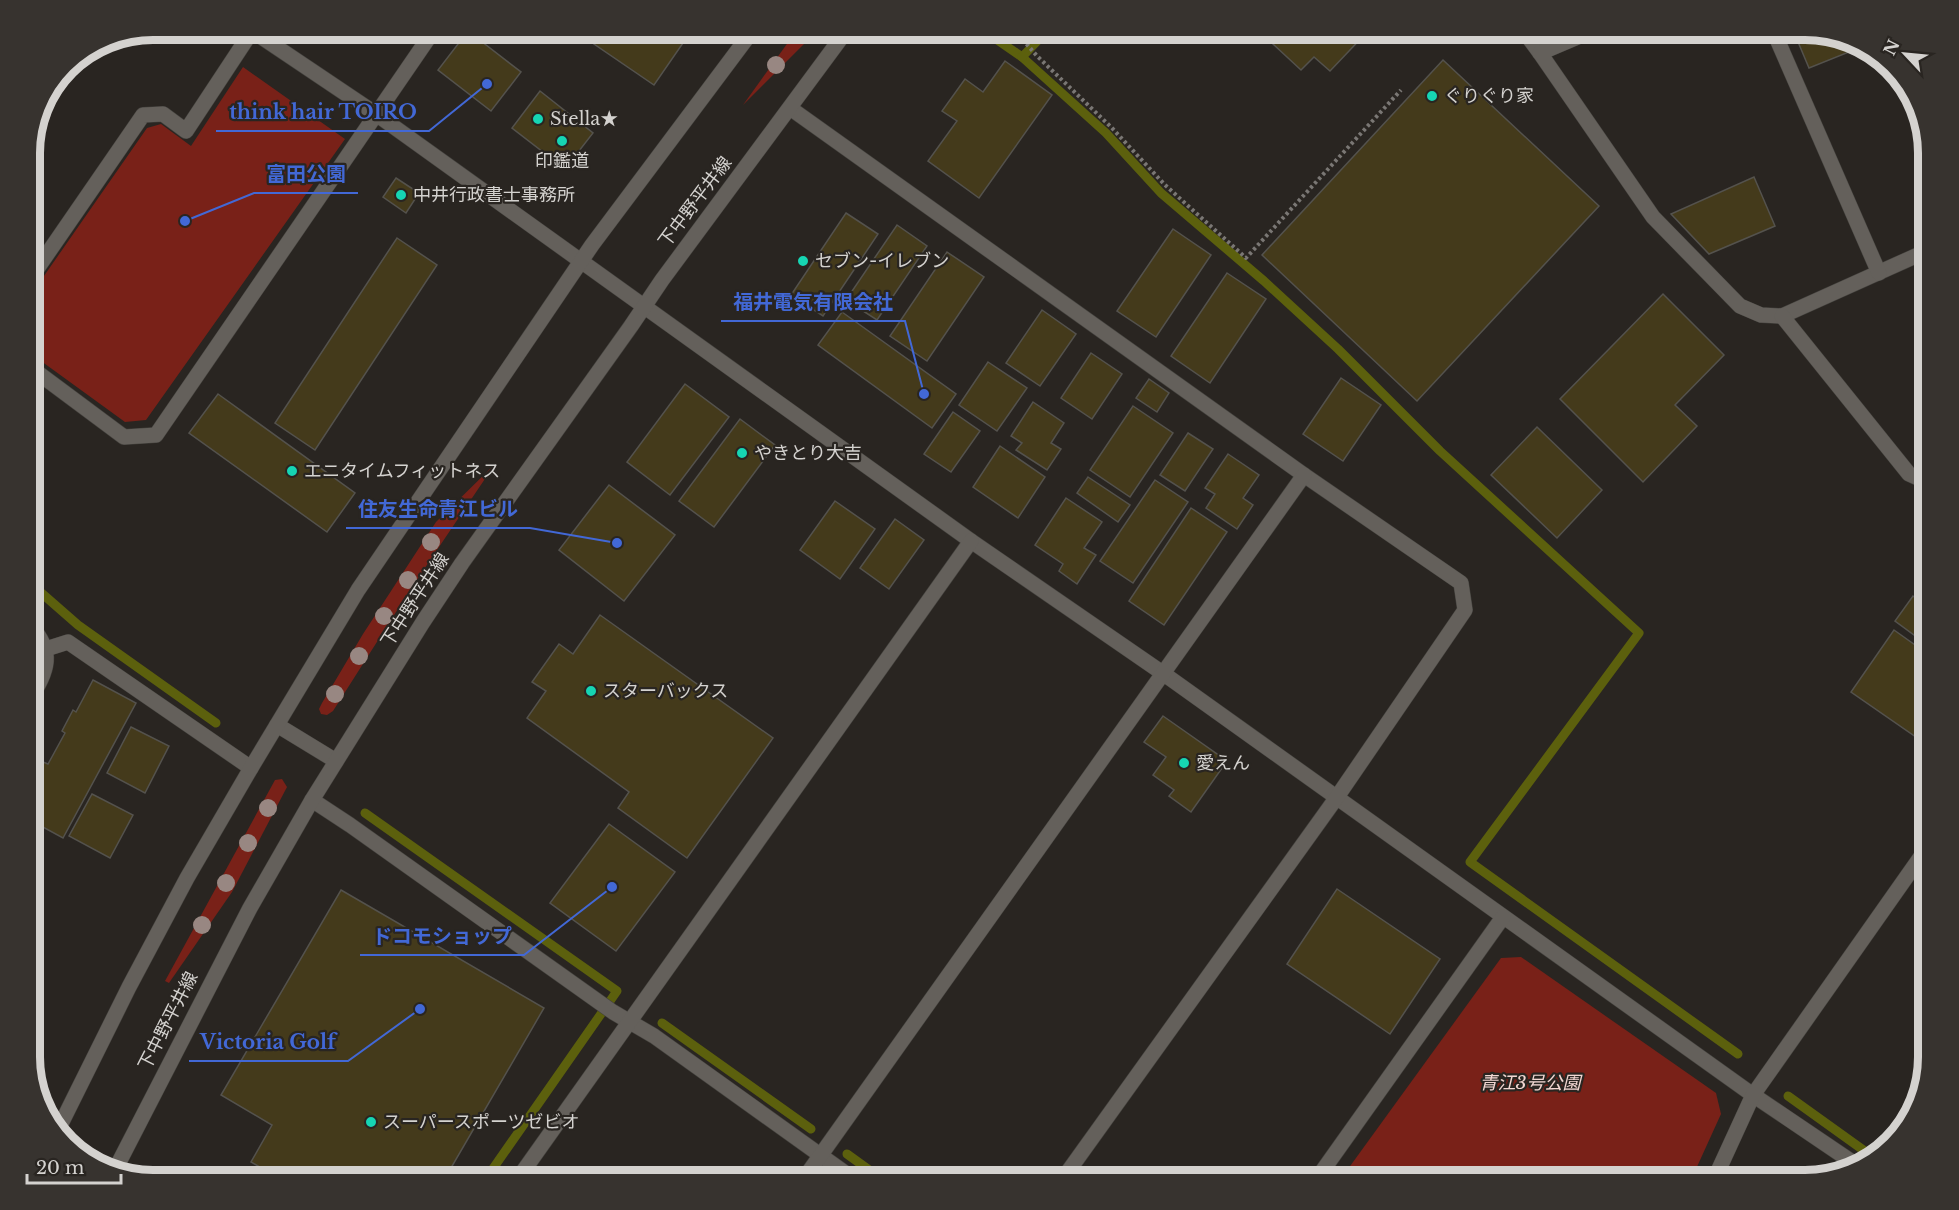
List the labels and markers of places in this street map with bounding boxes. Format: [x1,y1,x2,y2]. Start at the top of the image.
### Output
place label: ぐりぐり家 [1444,85,1534,107]
marker: ぐりぐり家 [1425,89,1439,103]
callout: think hair TOIRO [216,93,429,131]
place label: Stella★ [550,108,618,130]
marker: Stella★ [531,112,545,126]
marker: 印鑑道 [555,134,569,148]
place label: 印鑑道 [535,150,589,172]
callout: 富田公園 [254,155,358,193]
place label: 中井行政書士事務所 [413,184,575,206]
marker: 中井行政書士事務所 [394,188,408,202]
place label: セブン-イレブン [815,250,949,272]
marker: セブン-イレブン [796,254,810,268]
callout: 福井電気有限会社 [721,283,905,321]
place label: やきとり大吉 [754,442,862,464]
marker: やきとり大吉 [735,446,749,460]
place label: エニタイムフィットネス [304,460,500,482]
marker: エニタイムフィットネス [285,464,299,478]
callout: 住友生命青江ビル [346,490,530,528]
place label: スターバックス [603,680,728,702]
marker: スターバックス [584,684,598,698]
place label: 愛えん [1196,752,1250,774]
marker: 愛えん [1177,756,1191,770]
callout: ドコモショップ [360,917,524,955]
callout: Victoria Golf [189,1023,348,1061]
place label: スーパースポーツゼビオ [383,1111,580,1133]
marker: スーパースポーツゼビオ [364,1115,378,1129]

